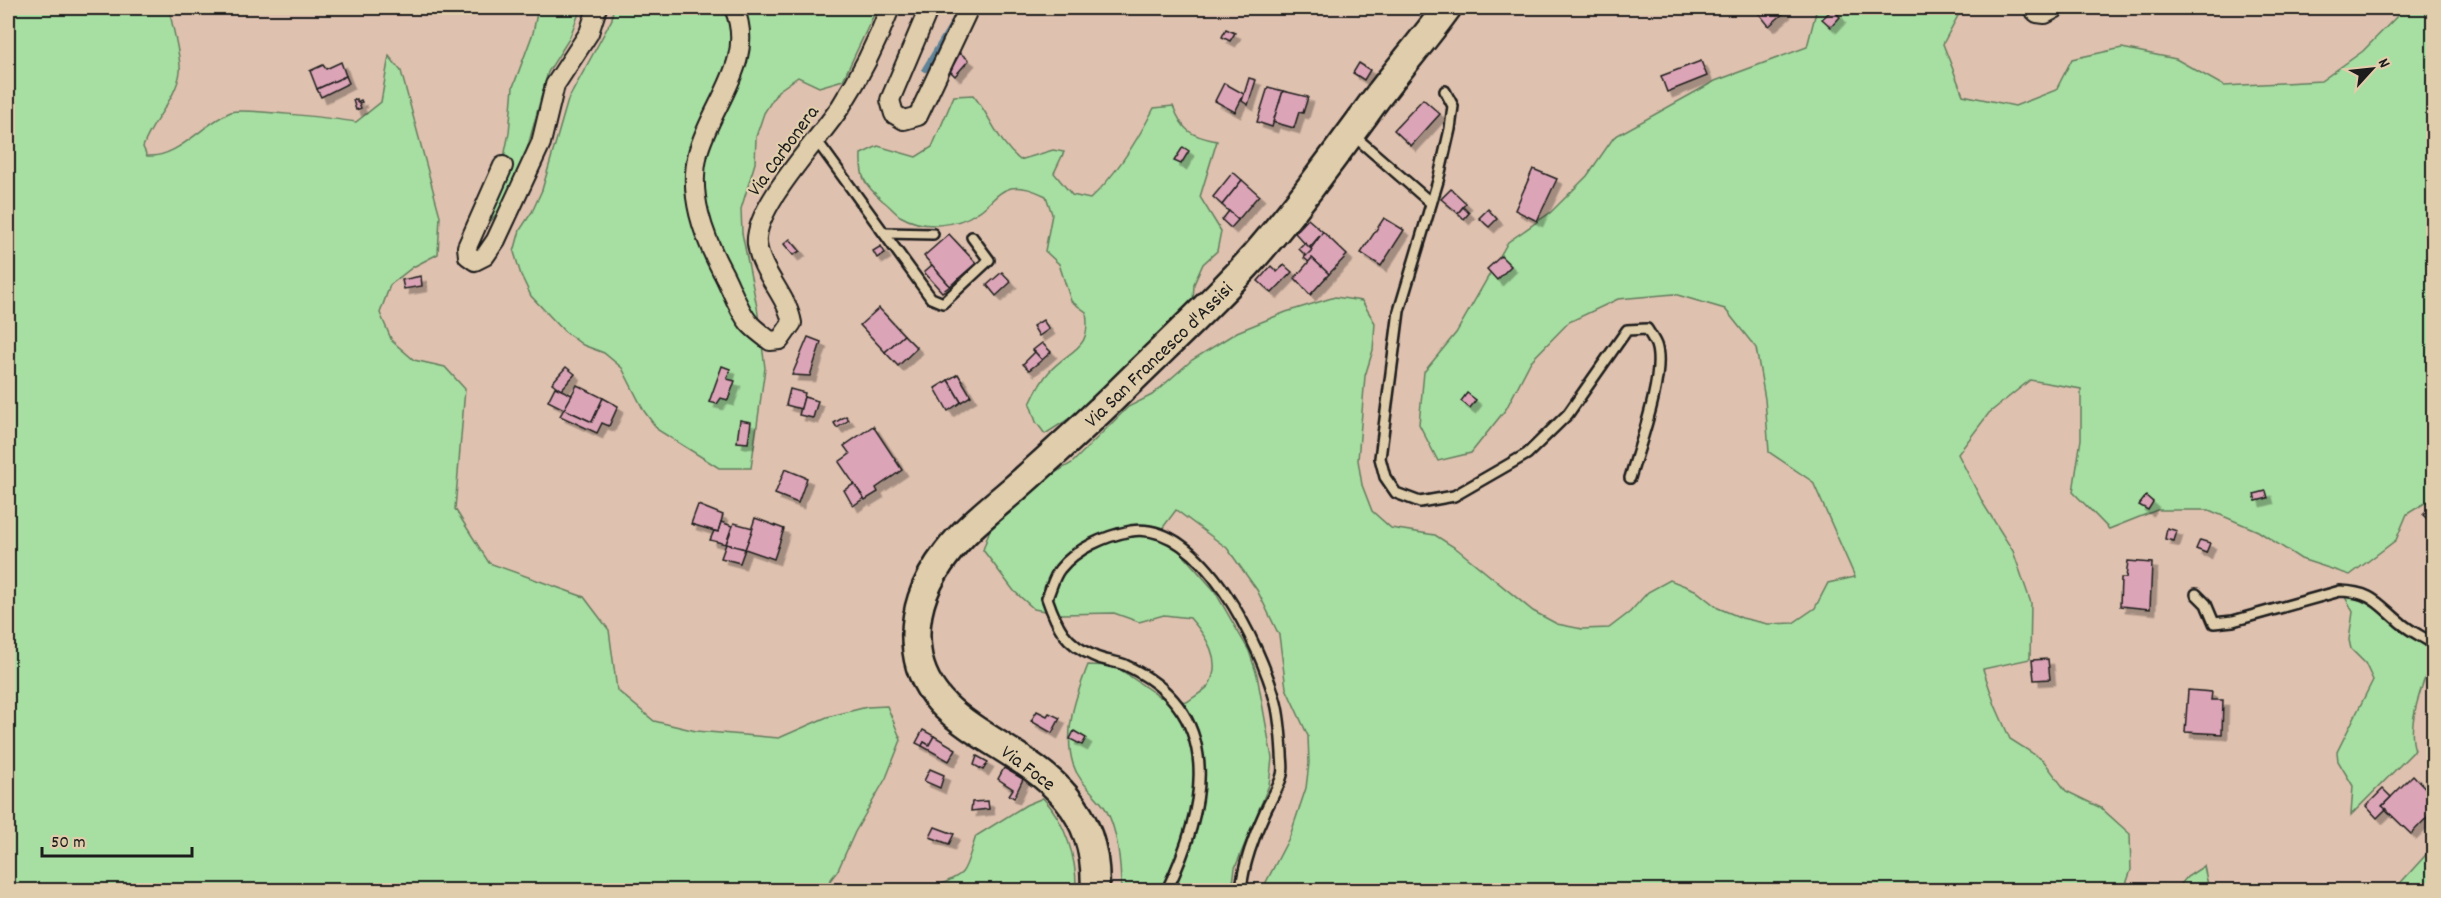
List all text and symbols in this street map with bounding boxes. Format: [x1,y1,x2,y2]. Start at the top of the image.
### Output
north arrow [2342,39,2402,99]
text: N [2371,55,2395,72]
street label: Via Carbonera [742,100,827,203]
street label: Via San Francesco d'Assisi [1079,277,1241,435]
street label: Via Foce [994,740,1060,799]
scale bar [42,820,192,858]
text: 50 m [51,831,86,856]

